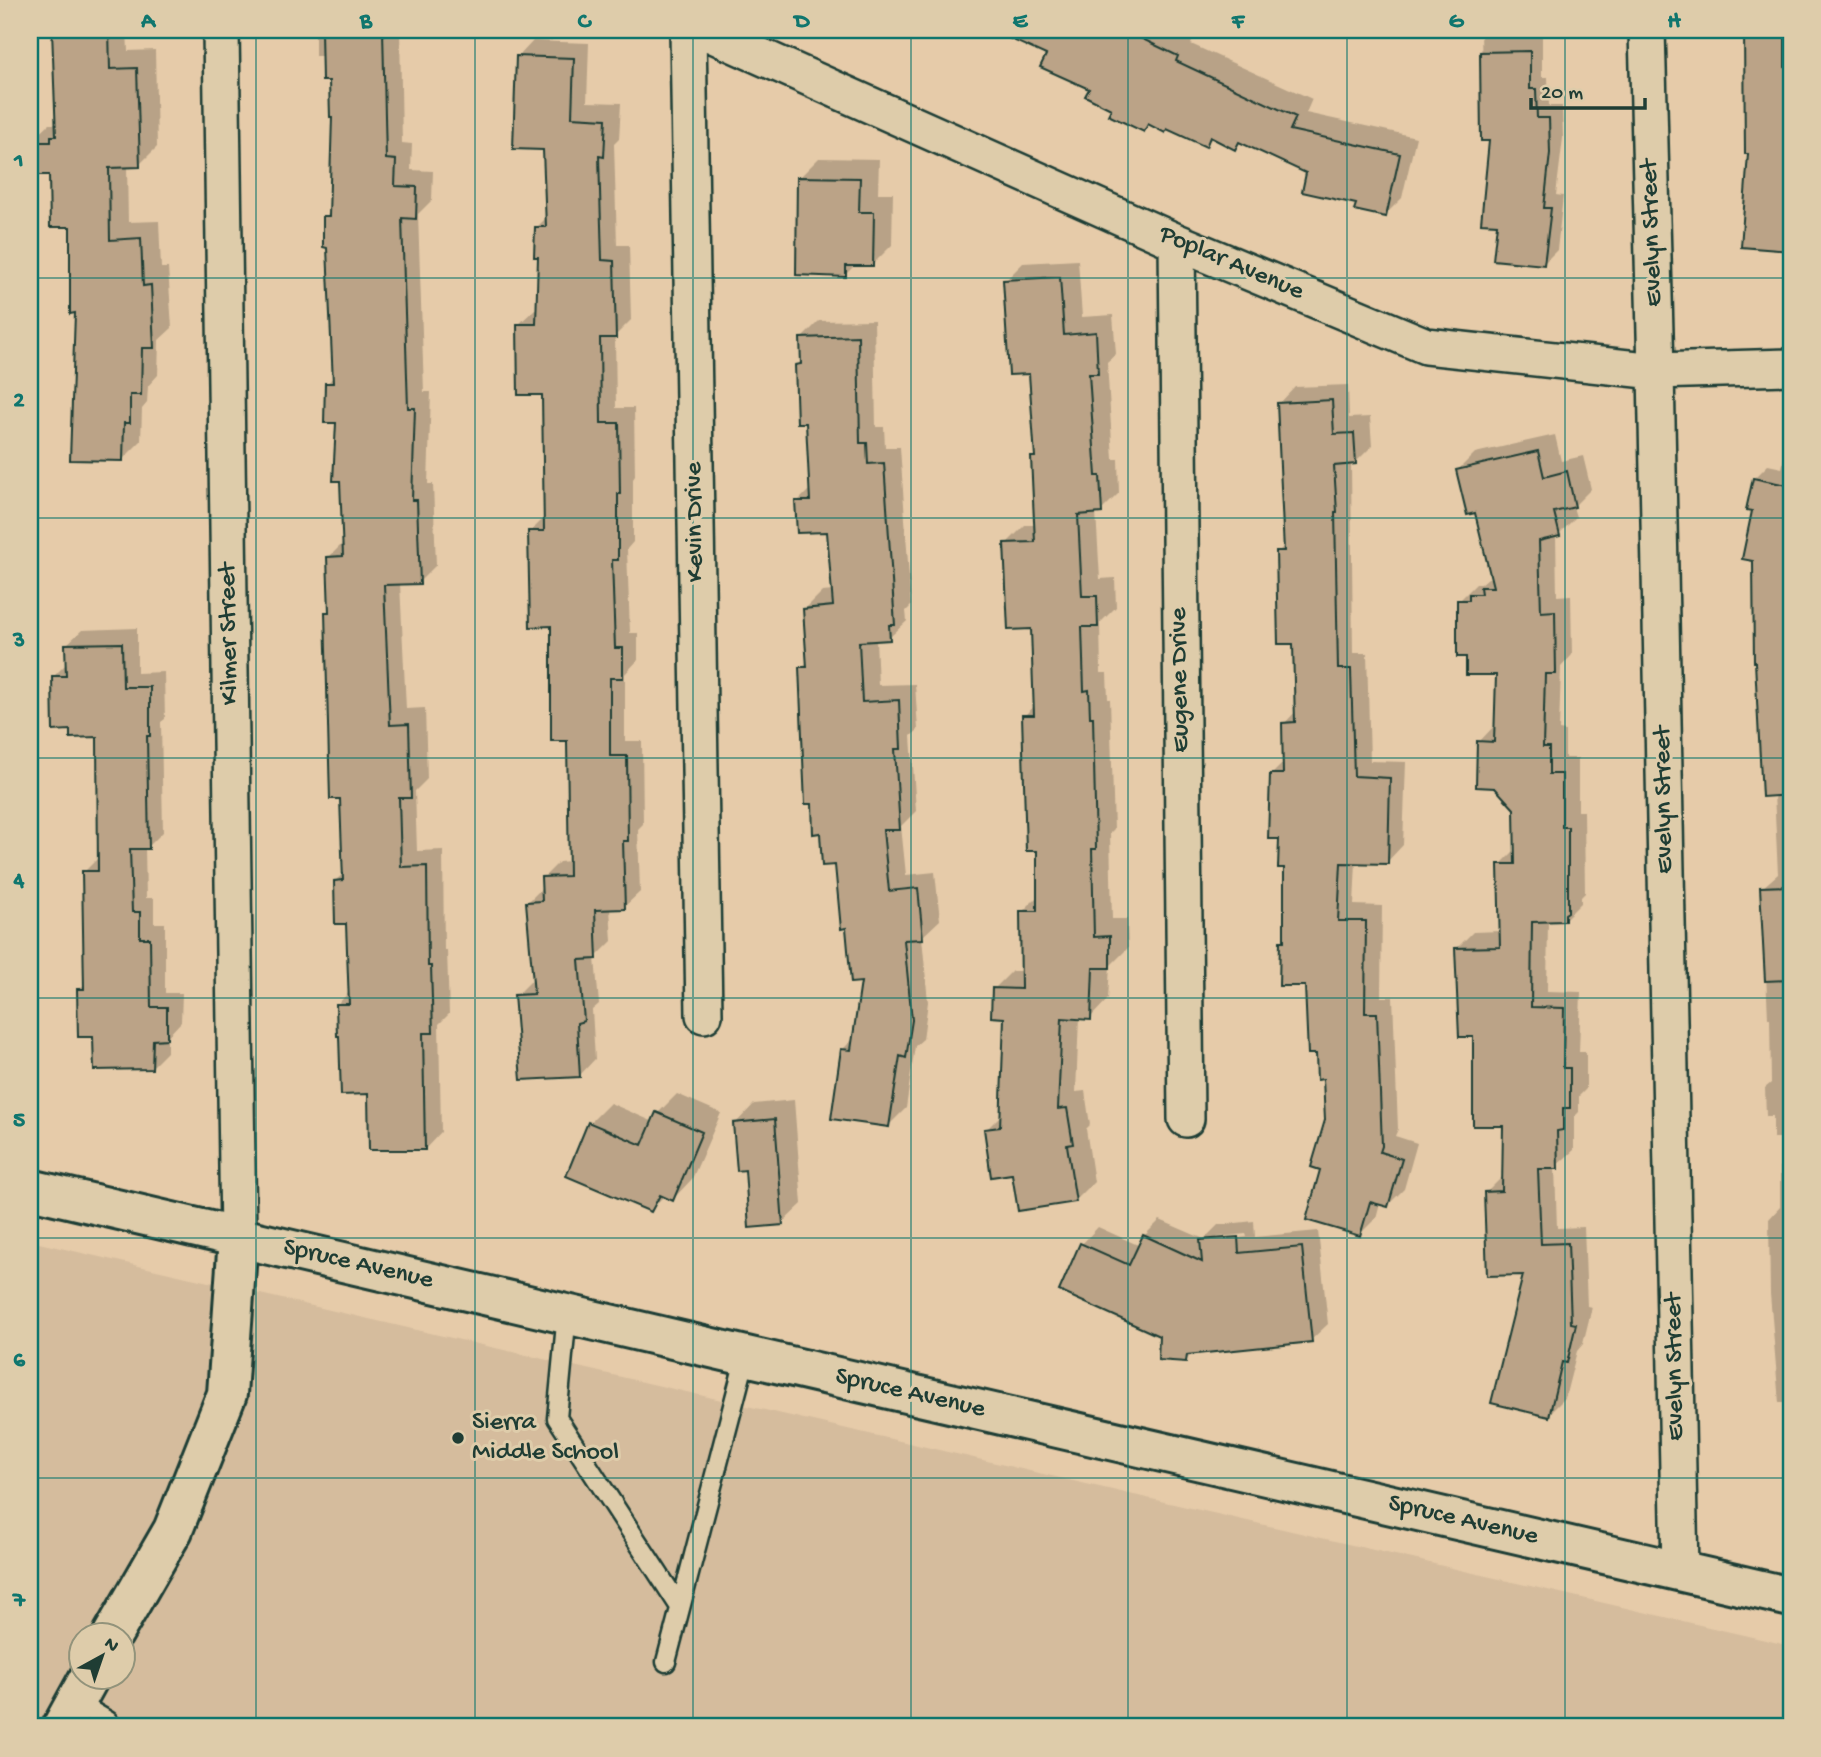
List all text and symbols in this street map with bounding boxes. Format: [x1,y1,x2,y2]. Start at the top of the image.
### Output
text: A [140,9,156,36]
text: B [359,9,373,36]
text: C [578,9,593,36]
text: D [793,9,811,36]
text: E [1013,9,1029,36]
text: F [1231,9,1246,36]
text: G [1449,9,1465,36]
text: H [1667,9,1681,36]
scale bar [1531,66,1644,110]
text: 20 m [1541,82,1583,107]
text: 1 [13,148,24,175]
street label: Evelyn Street [1635,156,1671,307]
street label: Poplar Avenue [1153,219,1309,309]
text: 2 [13,388,25,415]
street label: Kevin Drive [679,461,713,582]
street label: Kilmer Street [213,560,247,705]
street label: Eugene Drive [1164,607,1198,753]
text: 3 [12,628,25,655]
street label: Evelyn Street [1648,724,1682,874]
text: 4 [13,868,25,895]
text: 5 [13,1108,25,1135]
street label: Spruce Avenue [280,1233,437,1297]
street label: Evelyn Street [1659,1291,1693,1441]
text: 6 [13,1348,26,1375]
street label: Spruce Avenue [832,1362,989,1426]
place label: Sierra Middle School [472,1408,619,1469]
marker: Sierra Middle School [450,1430,466,1446]
street label: Spruce Avenue [1385,1489,1542,1553]
text: 7 [12,1588,26,1615]
north arrow [66,1620,136,1690]
text: N [99,1633,123,1658]

